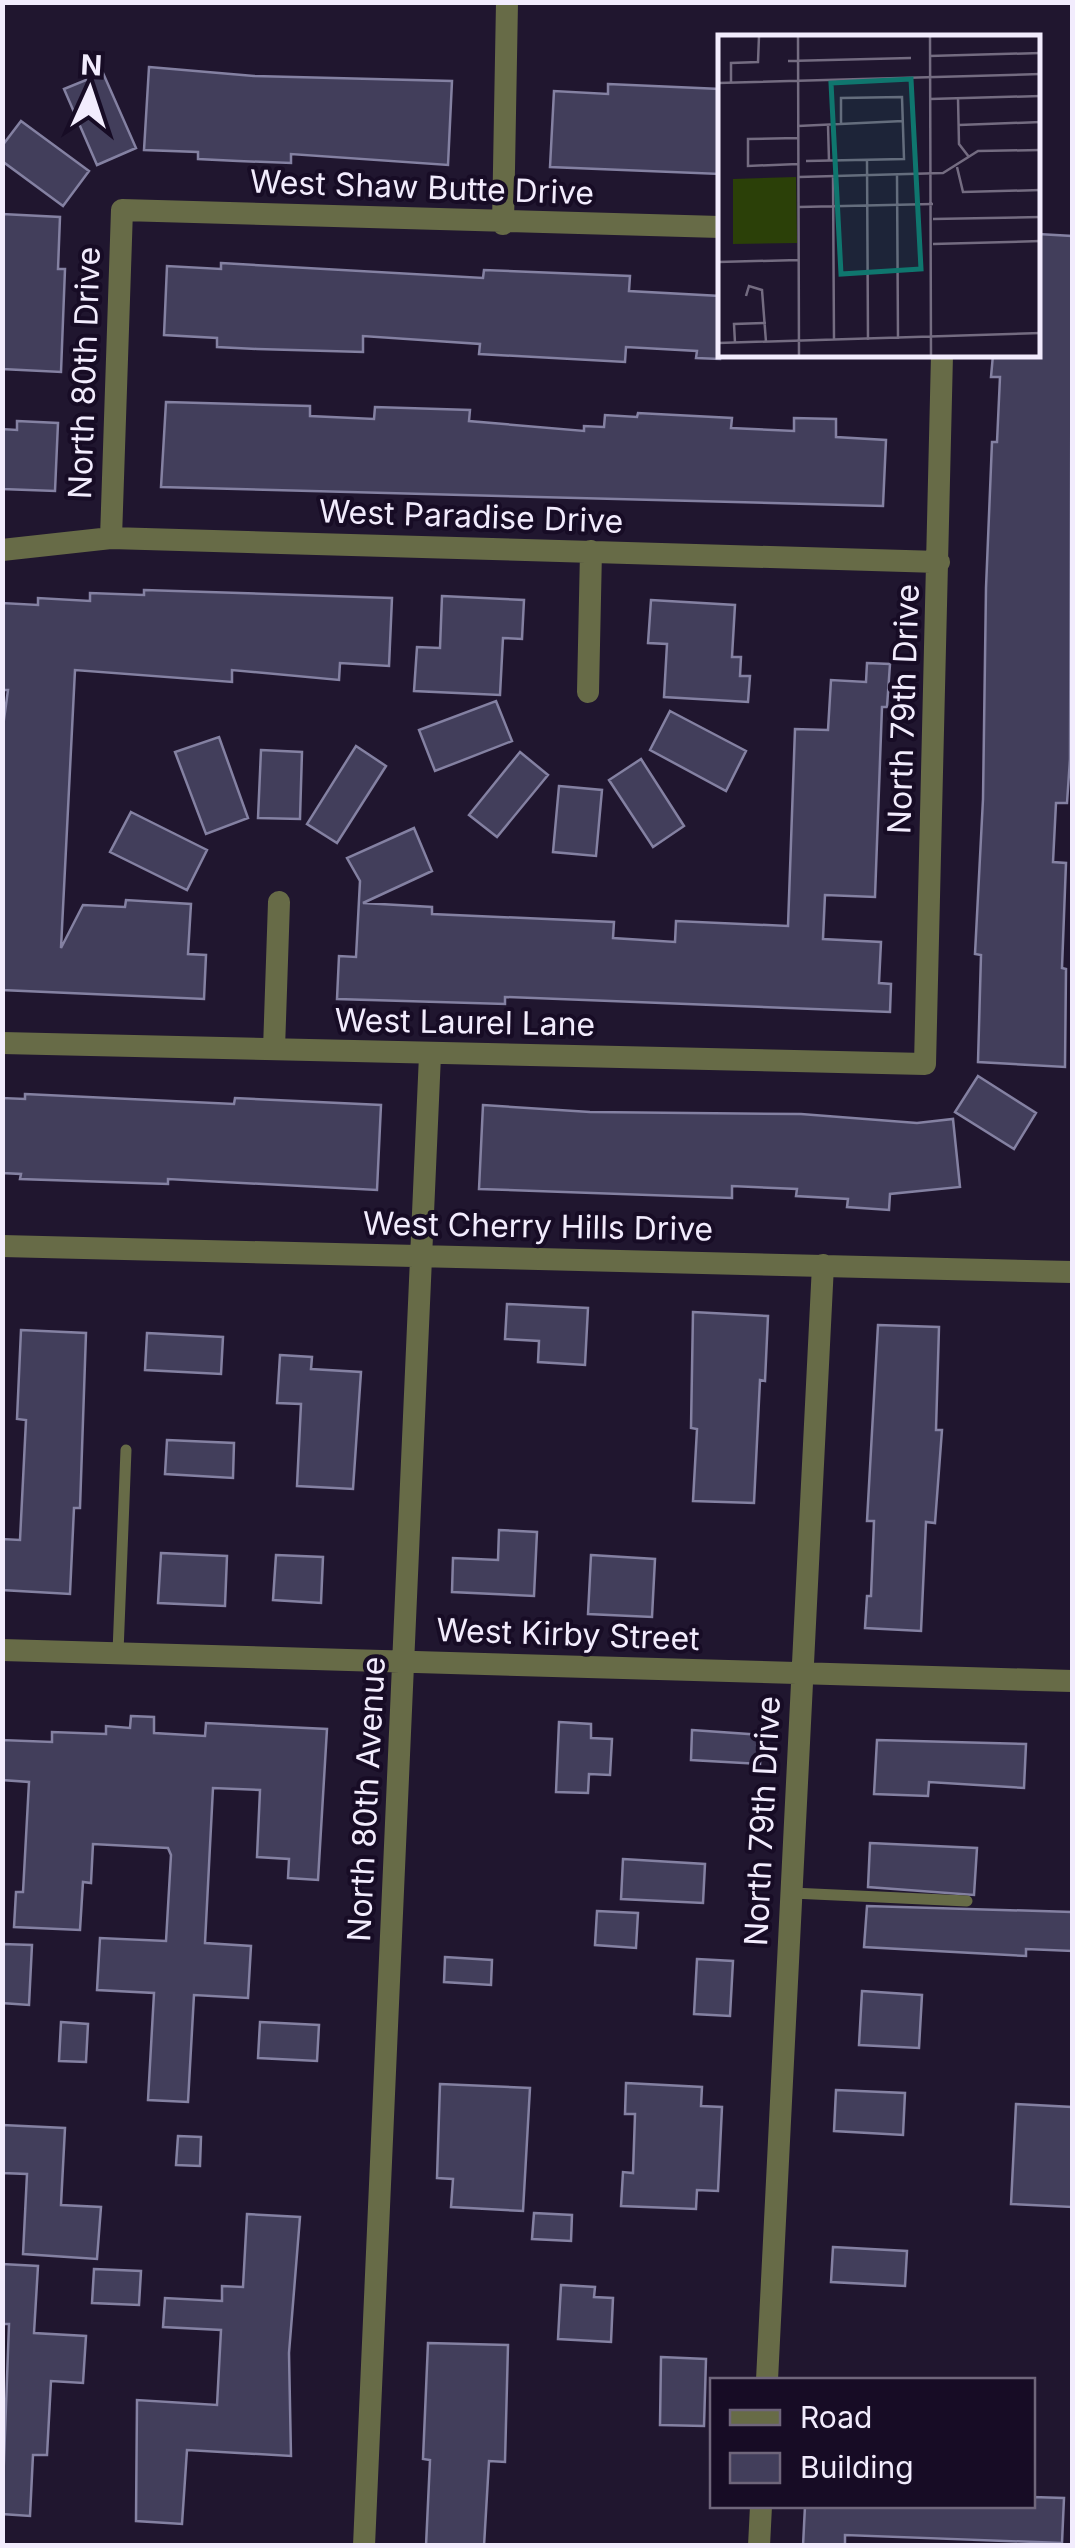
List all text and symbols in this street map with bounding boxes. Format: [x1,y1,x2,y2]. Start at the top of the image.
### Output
inset map [718,35,1040,358]
north arrow [40,40,140,140]
text: N [80,47,103,83]
street label: West Shaw Butte Drive [249,162,595,212]
street label: North 80th Drive [60,246,108,500]
street label: West Paradise Drive [318,491,624,541]
street label: North 79th Drive [879,583,927,835]
street label: West Laurel Lane [334,1000,596,1044]
street label: West Cherry Hills Drive [363,1203,713,1249]
street label: West Kirby Street [436,1610,700,1658]
street label: North 80th Avenue [339,1655,393,1943]
street label: North 79th Drive [736,1695,788,1947]
legend [710,2378,1035,2508]
text: Road [800,2399,872,2435]
text: Building [800,2449,914,2485]

